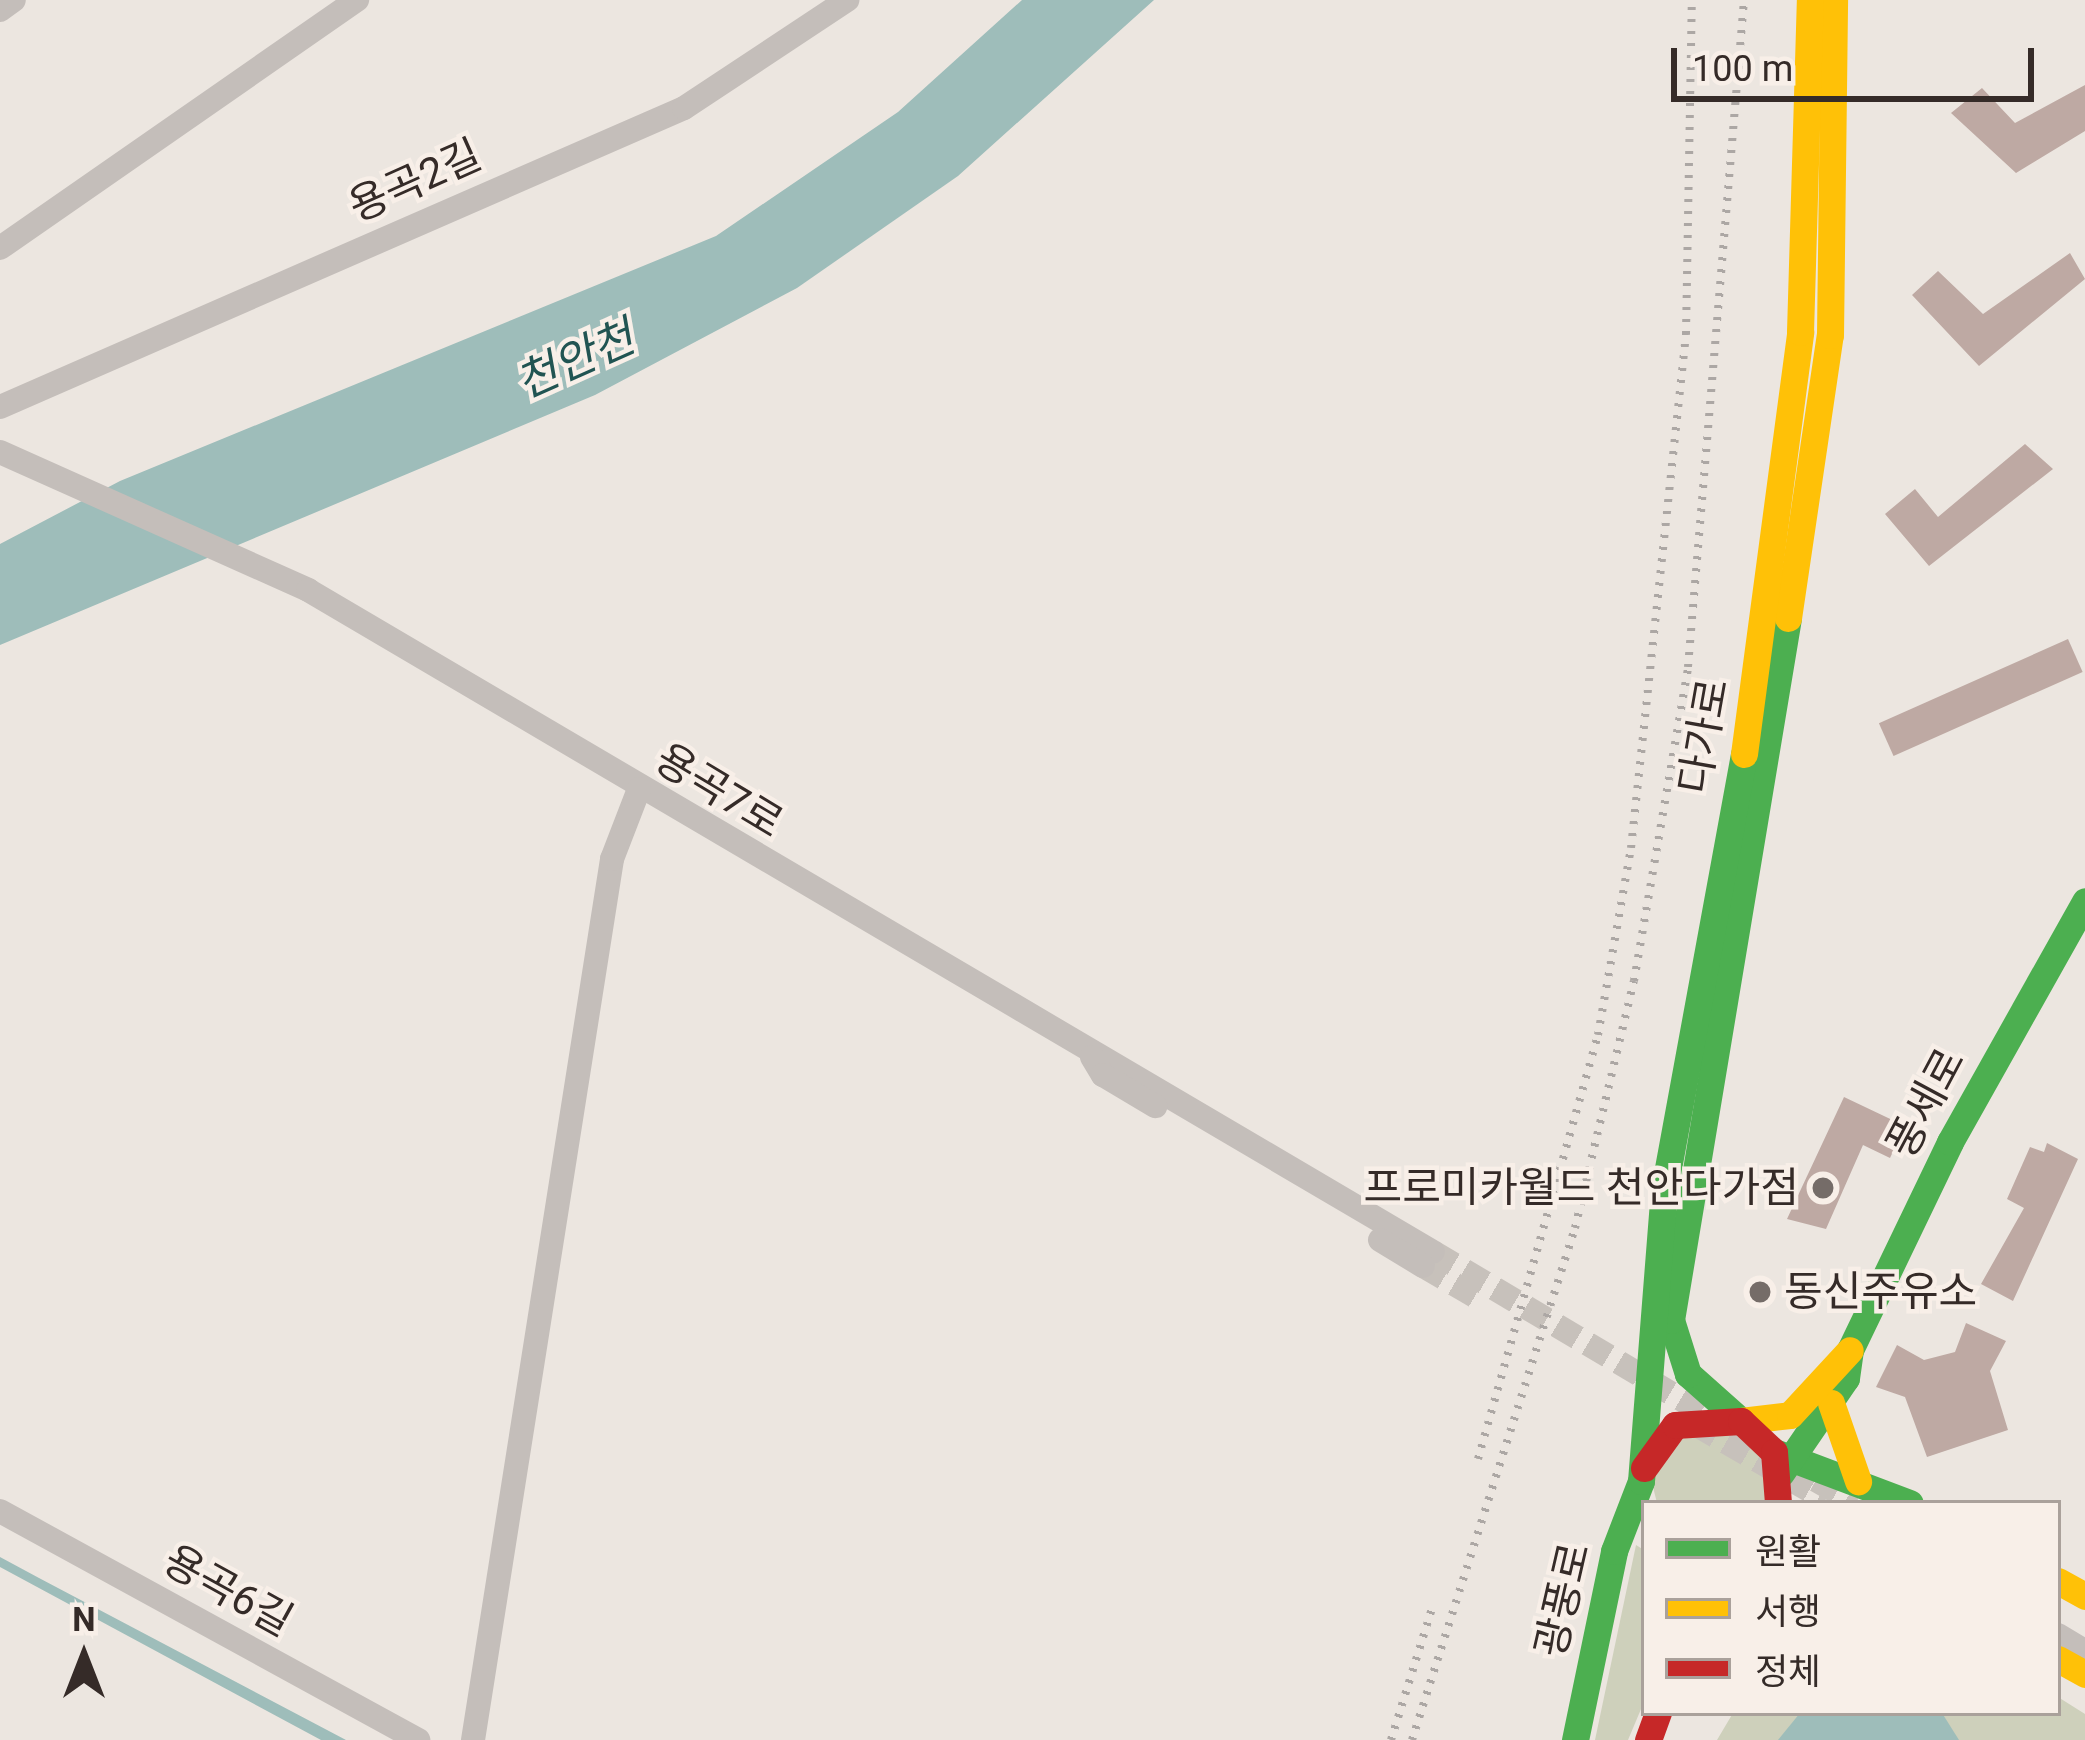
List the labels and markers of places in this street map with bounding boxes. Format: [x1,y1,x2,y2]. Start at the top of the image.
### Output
place label: 프로미카월드 천안다가점 [1364,1163,1799,1213]
marker: 프로미카월드 천안다가점 [1810,1175,1836,1201]
place label: 동신주유소 [1784,1267,1977,1317]
marker: 동신주유소 [1747,1279,1773,1305]

